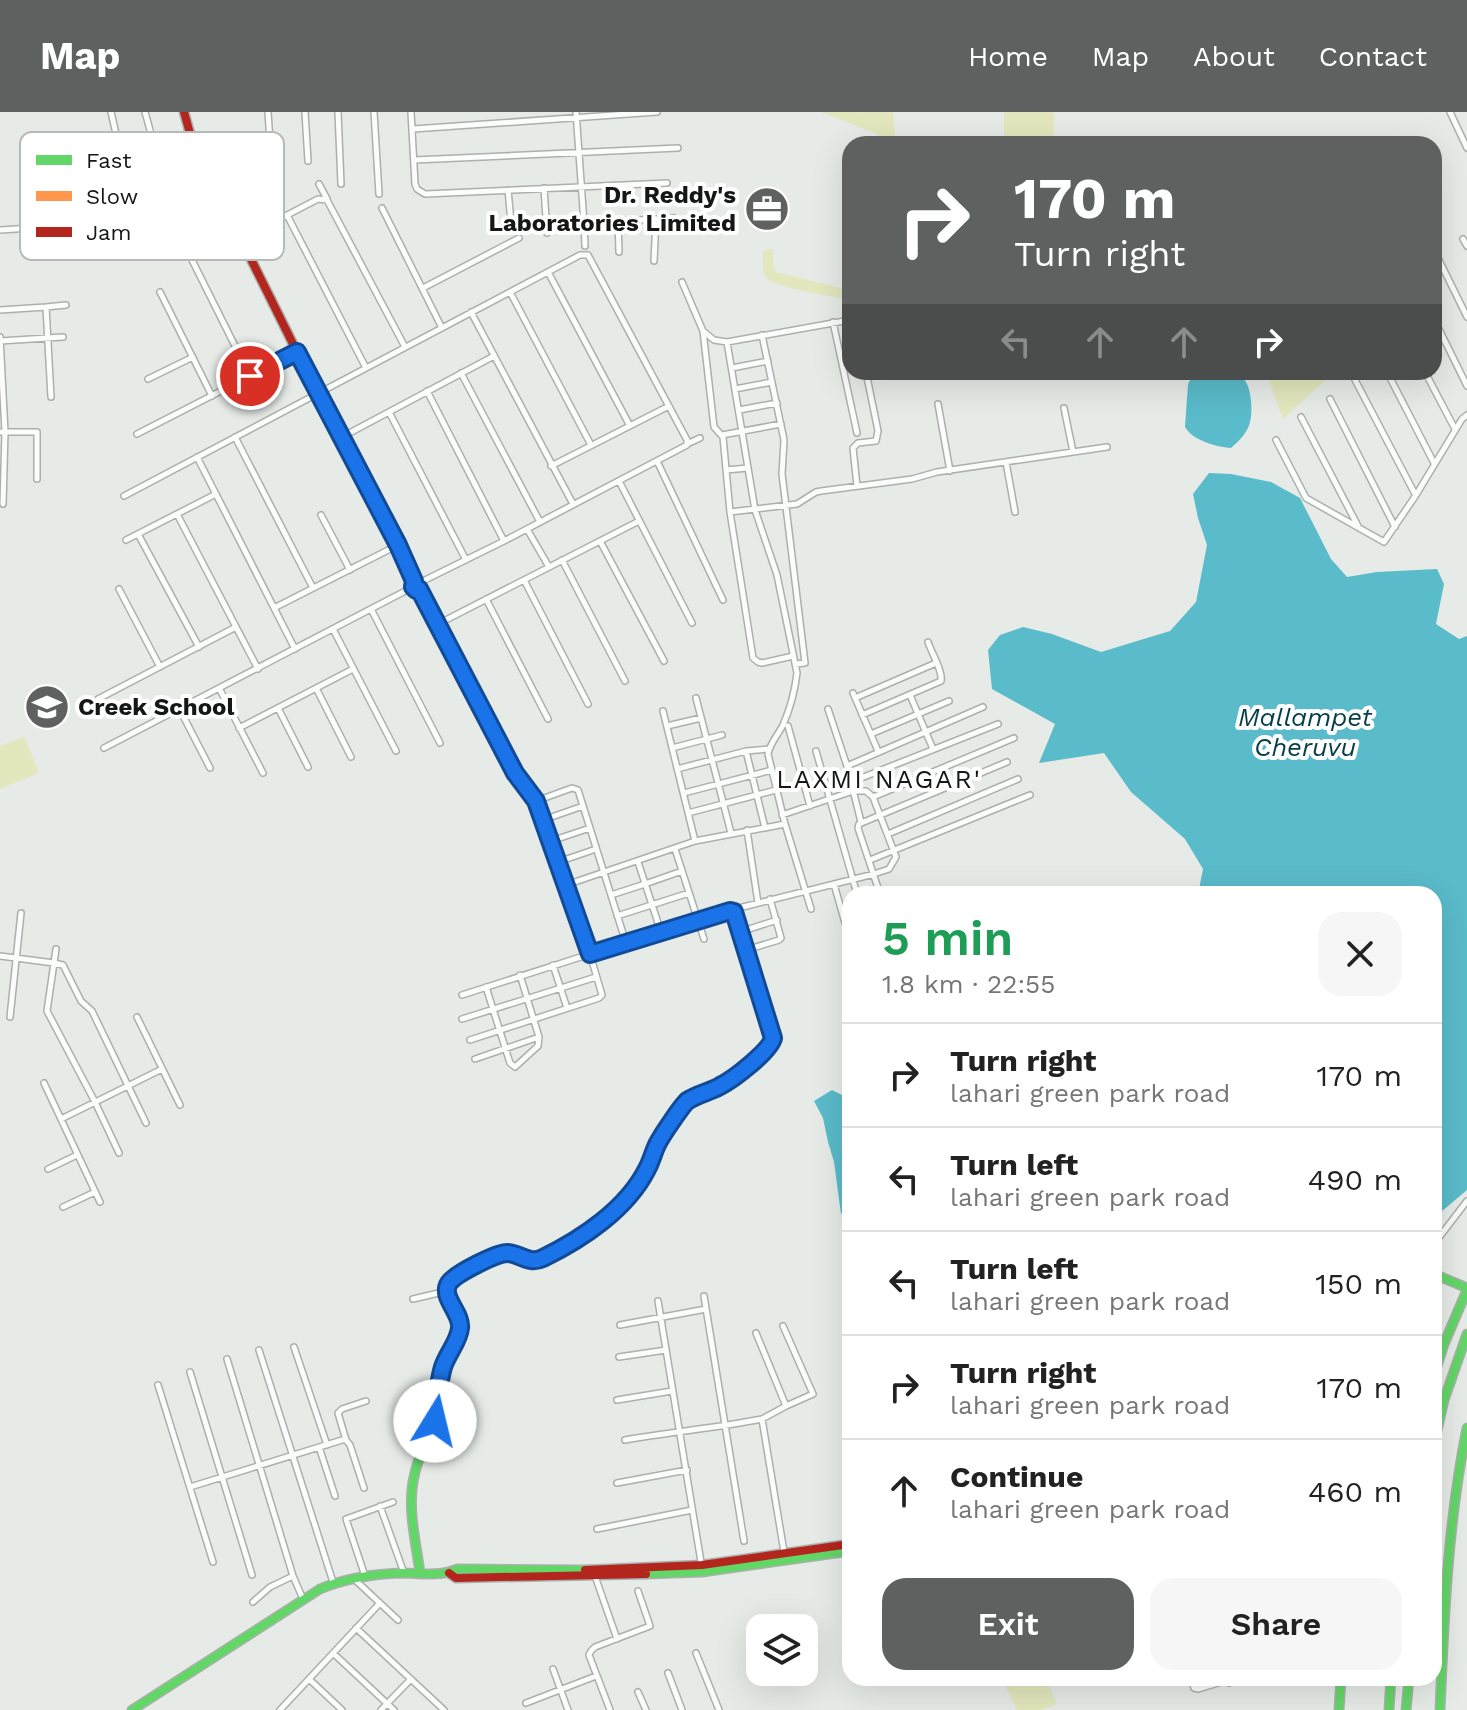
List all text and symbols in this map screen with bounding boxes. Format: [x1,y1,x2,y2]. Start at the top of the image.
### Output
text: Map [40,34,120,78]
text: Home [968,40,1048,73]
text: Map [1092,40,1149,73]
text: About [1193,40,1275,73]
text: Contact [1319,40,1427,73]
legend [20,132,284,260]
text: Fast [86,148,132,173]
text: 170 m [1014,166,1176,232]
icon: right [882,168,986,272]
place label: Dr. Reddy's Laboratories Limited [488,181,736,237]
text: Slow [86,184,138,209]
office icon: Dr. Reddy's Laboratories Limited [743,185,791,233]
text: Jam [86,220,131,245]
text: Turn right [1014,233,1185,275]
icon: left [994,320,1038,364]
icon: ahead [1078,320,1122,364]
icon: ahead [1162,320,1206,364]
icon: right [1246,320,1290,364]
pin [216,342,284,410]
icon: arrive [228,354,272,398]
school or university icon: Creek School [23,683,71,731]
place label: Creek School [78,693,234,721]
water label: Mallampet Cheruvu [1238,702,1373,762]
district label: LAXMI NAGAR' [776,764,982,794]
text: 5 min [882,910,1013,967]
button: close [1318,912,1402,996]
text: 1.8 km · 22:55 [882,969,1055,999]
text: Turn right [950,1043,1096,1078]
icon: right [882,1053,926,1097]
text: 170 m [1317,1058,1402,1093]
text: lahari green park road [950,1078,1230,1108]
text: Turn left [950,1147,1078,1182]
icon: left [882,1157,926,1201]
text: 490 m [1308,1162,1402,1197]
text: lahari green park road [950,1182,1230,1212]
text: Turn left [950,1251,1078,1286]
icon: left [882,1261,926,1305]
text: 150 m [1315,1266,1402,1301]
text: lahari green park road [950,1286,1230,1316]
text: Turn right [950,1355,1096,1390]
icon: right [882,1365,926,1409]
text: 170 m [1317,1370,1402,1405]
position arrow [393,1379,477,1463]
text: lahari green park road [950,1390,1230,1420]
text: Continue [950,1459,1083,1494]
icon: ahead [882,1469,926,1513]
text: 460 m [1308,1474,1402,1509]
text: lahari green park road [950,1494,1230,1524]
button: Exit [882,1578,1134,1670]
button: Share [1150,1578,1402,1670]
map controls [746,1614,818,1686]
button: layers [746,1614,818,1686]

